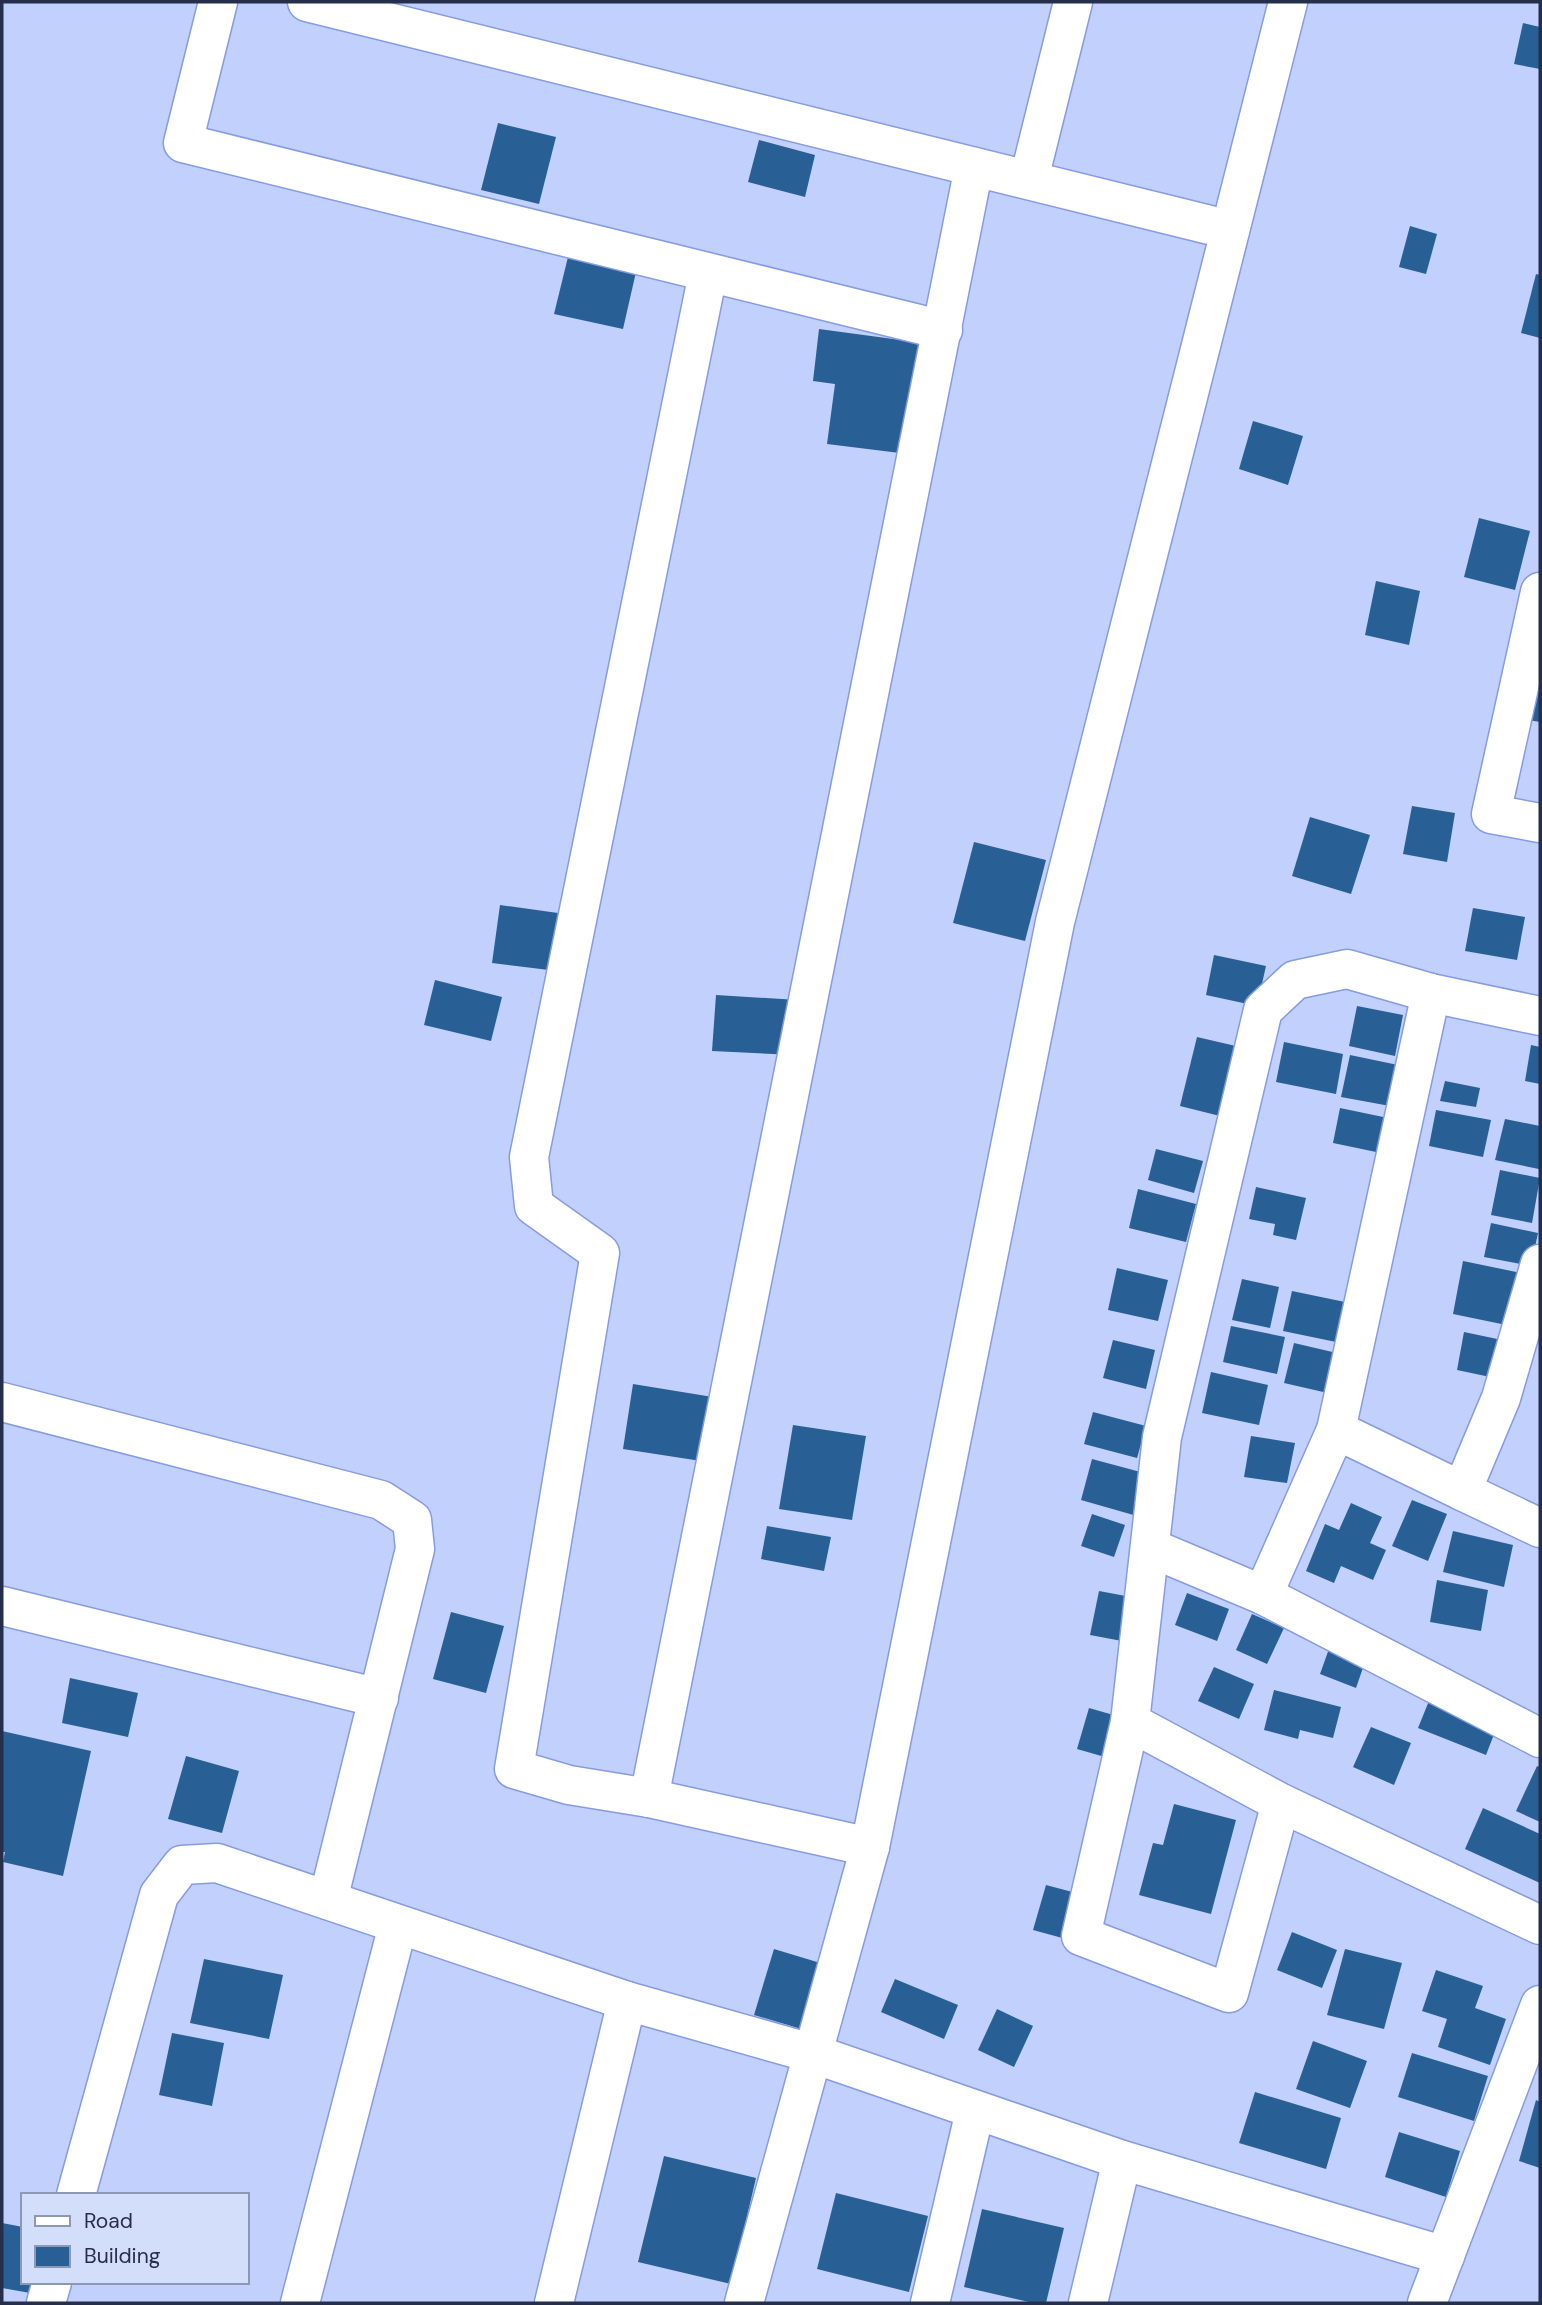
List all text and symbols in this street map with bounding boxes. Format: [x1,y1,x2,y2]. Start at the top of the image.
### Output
legend [21,2193,248,2284]
text: Road [84,2207,133,2235]
text: Building [84,2242,161,2270]

